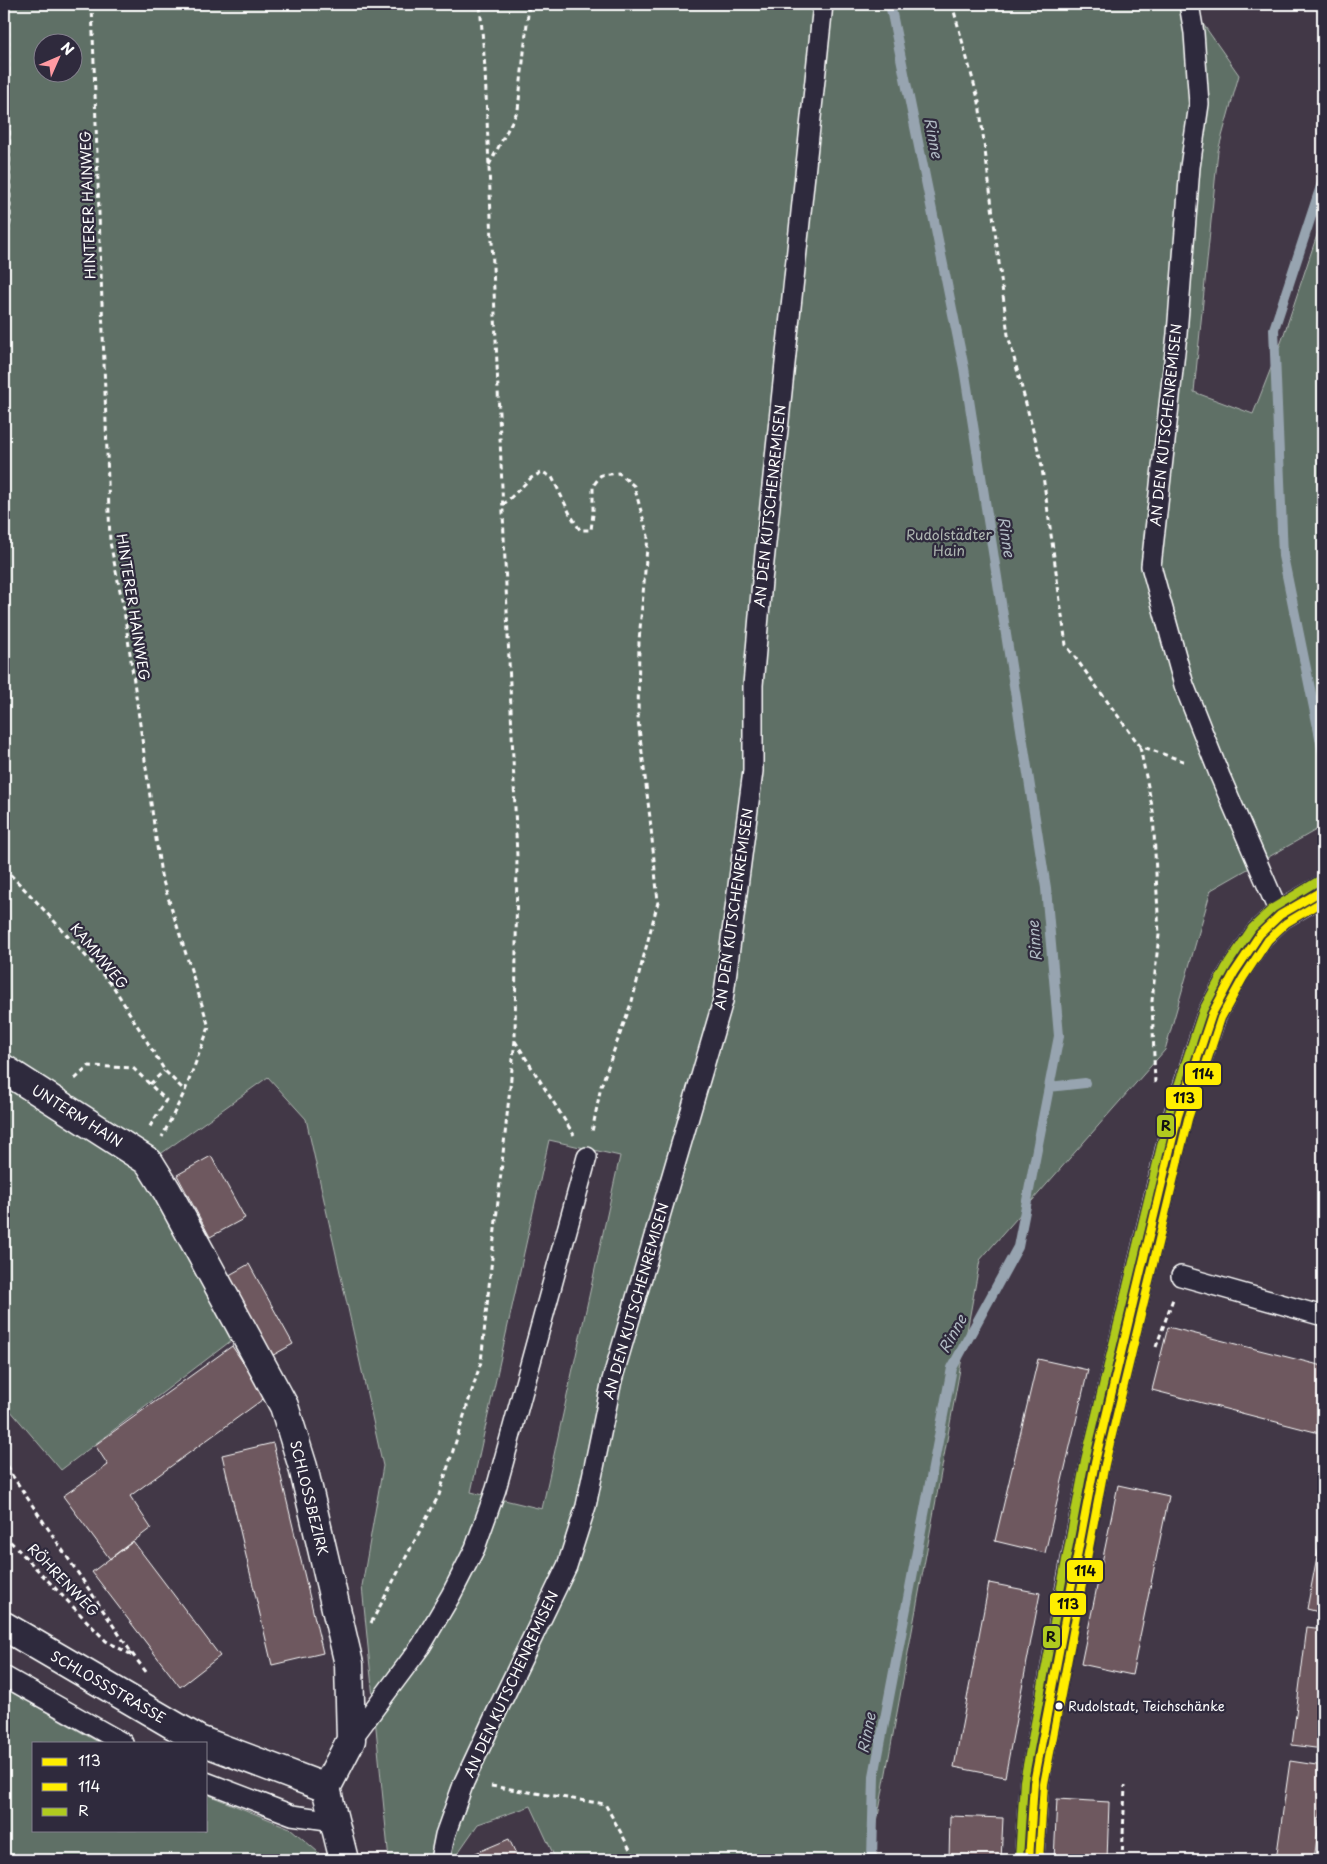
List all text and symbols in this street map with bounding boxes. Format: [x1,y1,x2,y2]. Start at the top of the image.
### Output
north arrow [32,32,82,82]
text: N [56,37,79,60]
water label: Rinne [919,116,950,161]
street label: HINTERER HAINWEG [74,131,101,280]
street label: AN DEN KUTSCHENREMISEN [1144,323,1187,527]
street label: AN DEN KUTSCHENREMISEN [748,404,791,608]
water label: Rinne [993,515,1022,559]
park label: Rudolstädter Hain [906,524,993,561]
street label: HINTERER HAINWEG [112,532,155,682]
street label: AN DEN KUTSCHENREMISEN [709,807,758,1011]
street label: KAMMWEG [66,918,133,993]
water label: Rinne [1020,919,1047,962]
line badge: 114 [1184,1062,1222,1086]
text: 114 [1192,1063,1215,1084]
street label: UNTERM HAIN [28,1079,127,1152]
line badge: 113 [1165,1086,1203,1110]
text: 113 [1173,1087,1195,1108]
line badge: R [1156,1114,1175,1138]
text: R [1161,1115,1171,1136]
street label: AN DEN KUTSCHENREMISEN [597,1200,674,1402]
water label: Rinne [932,1309,972,1357]
street label: SCHLOSSBEZIRK [285,1438,334,1558]
street label: RÖHRENWEG [23,1538,104,1621]
line badge: 114 [1066,1559,1104,1583]
text: 114 [1074,1560,1097,1581]
street label: AN DEN KUTSCHENREMISEN [458,1587,563,1781]
line badge: 113 [1049,1592,1087,1616]
text: 113 [1057,1593,1079,1614]
line badge: R [1042,1625,1061,1649]
text: R [1046,1626,1056,1647]
street label: SCHLOSSSTRASSE [47,1645,170,1728]
place label: Rudolstadt, Teichschänke [1068,1696,1225,1715]
marker: Rudolstadt, Teichschänke [1054,1701,1064,1711]
water label: Rinne [850,1710,881,1755]
legend [32,1742,208,1832]
text: 113 [78,1748,101,1771]
text: 114 [78,1774,101,1797]
text: R [78,1798,89,1821]

